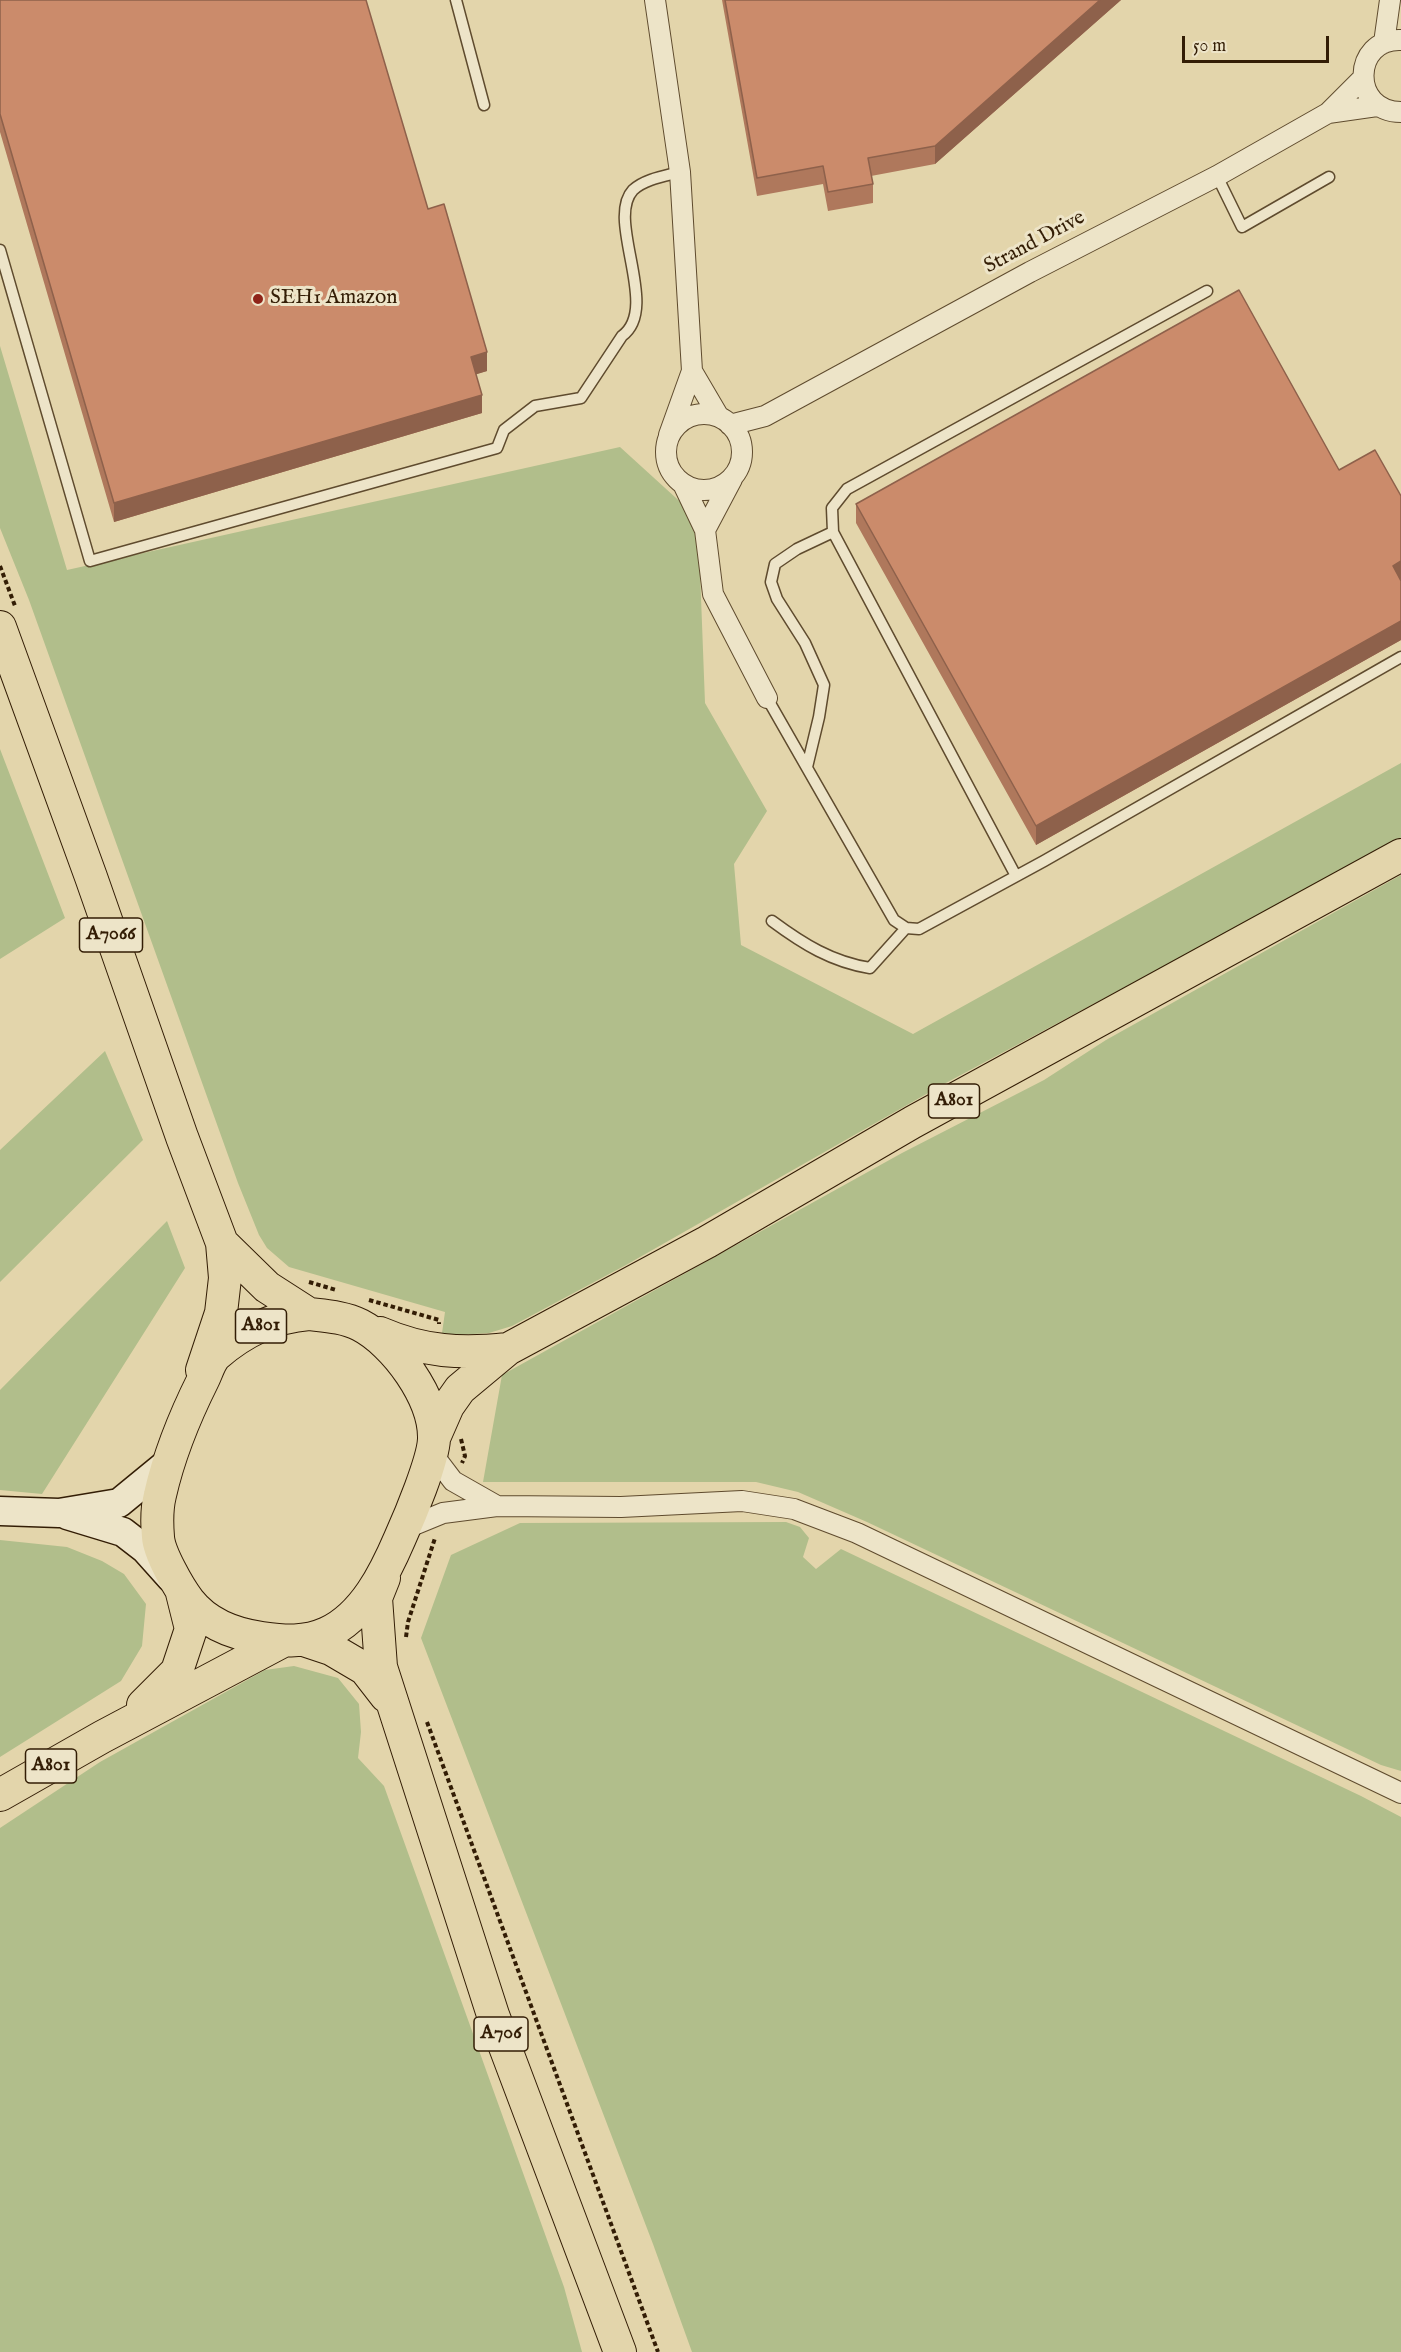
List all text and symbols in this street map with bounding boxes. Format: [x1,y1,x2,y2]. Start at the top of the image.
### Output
scale bar [1185,24,1332,62]
text: 50 m [1193,35,1226,58]
street label: Strand Drive [980,206,1090,280]
place label: SEH1 Amazon [270,286,397,312]
marker: SEH1 Amazon [251,292,265,306]
road number: A7066 [80,918,142,952]
road number: A801 [928,1084,980,1118]
road number: A801 [236,1309,286,1343]
road number: A801 [26,1749,76,1783]
road number: A706 [474,2017,528,2051]

